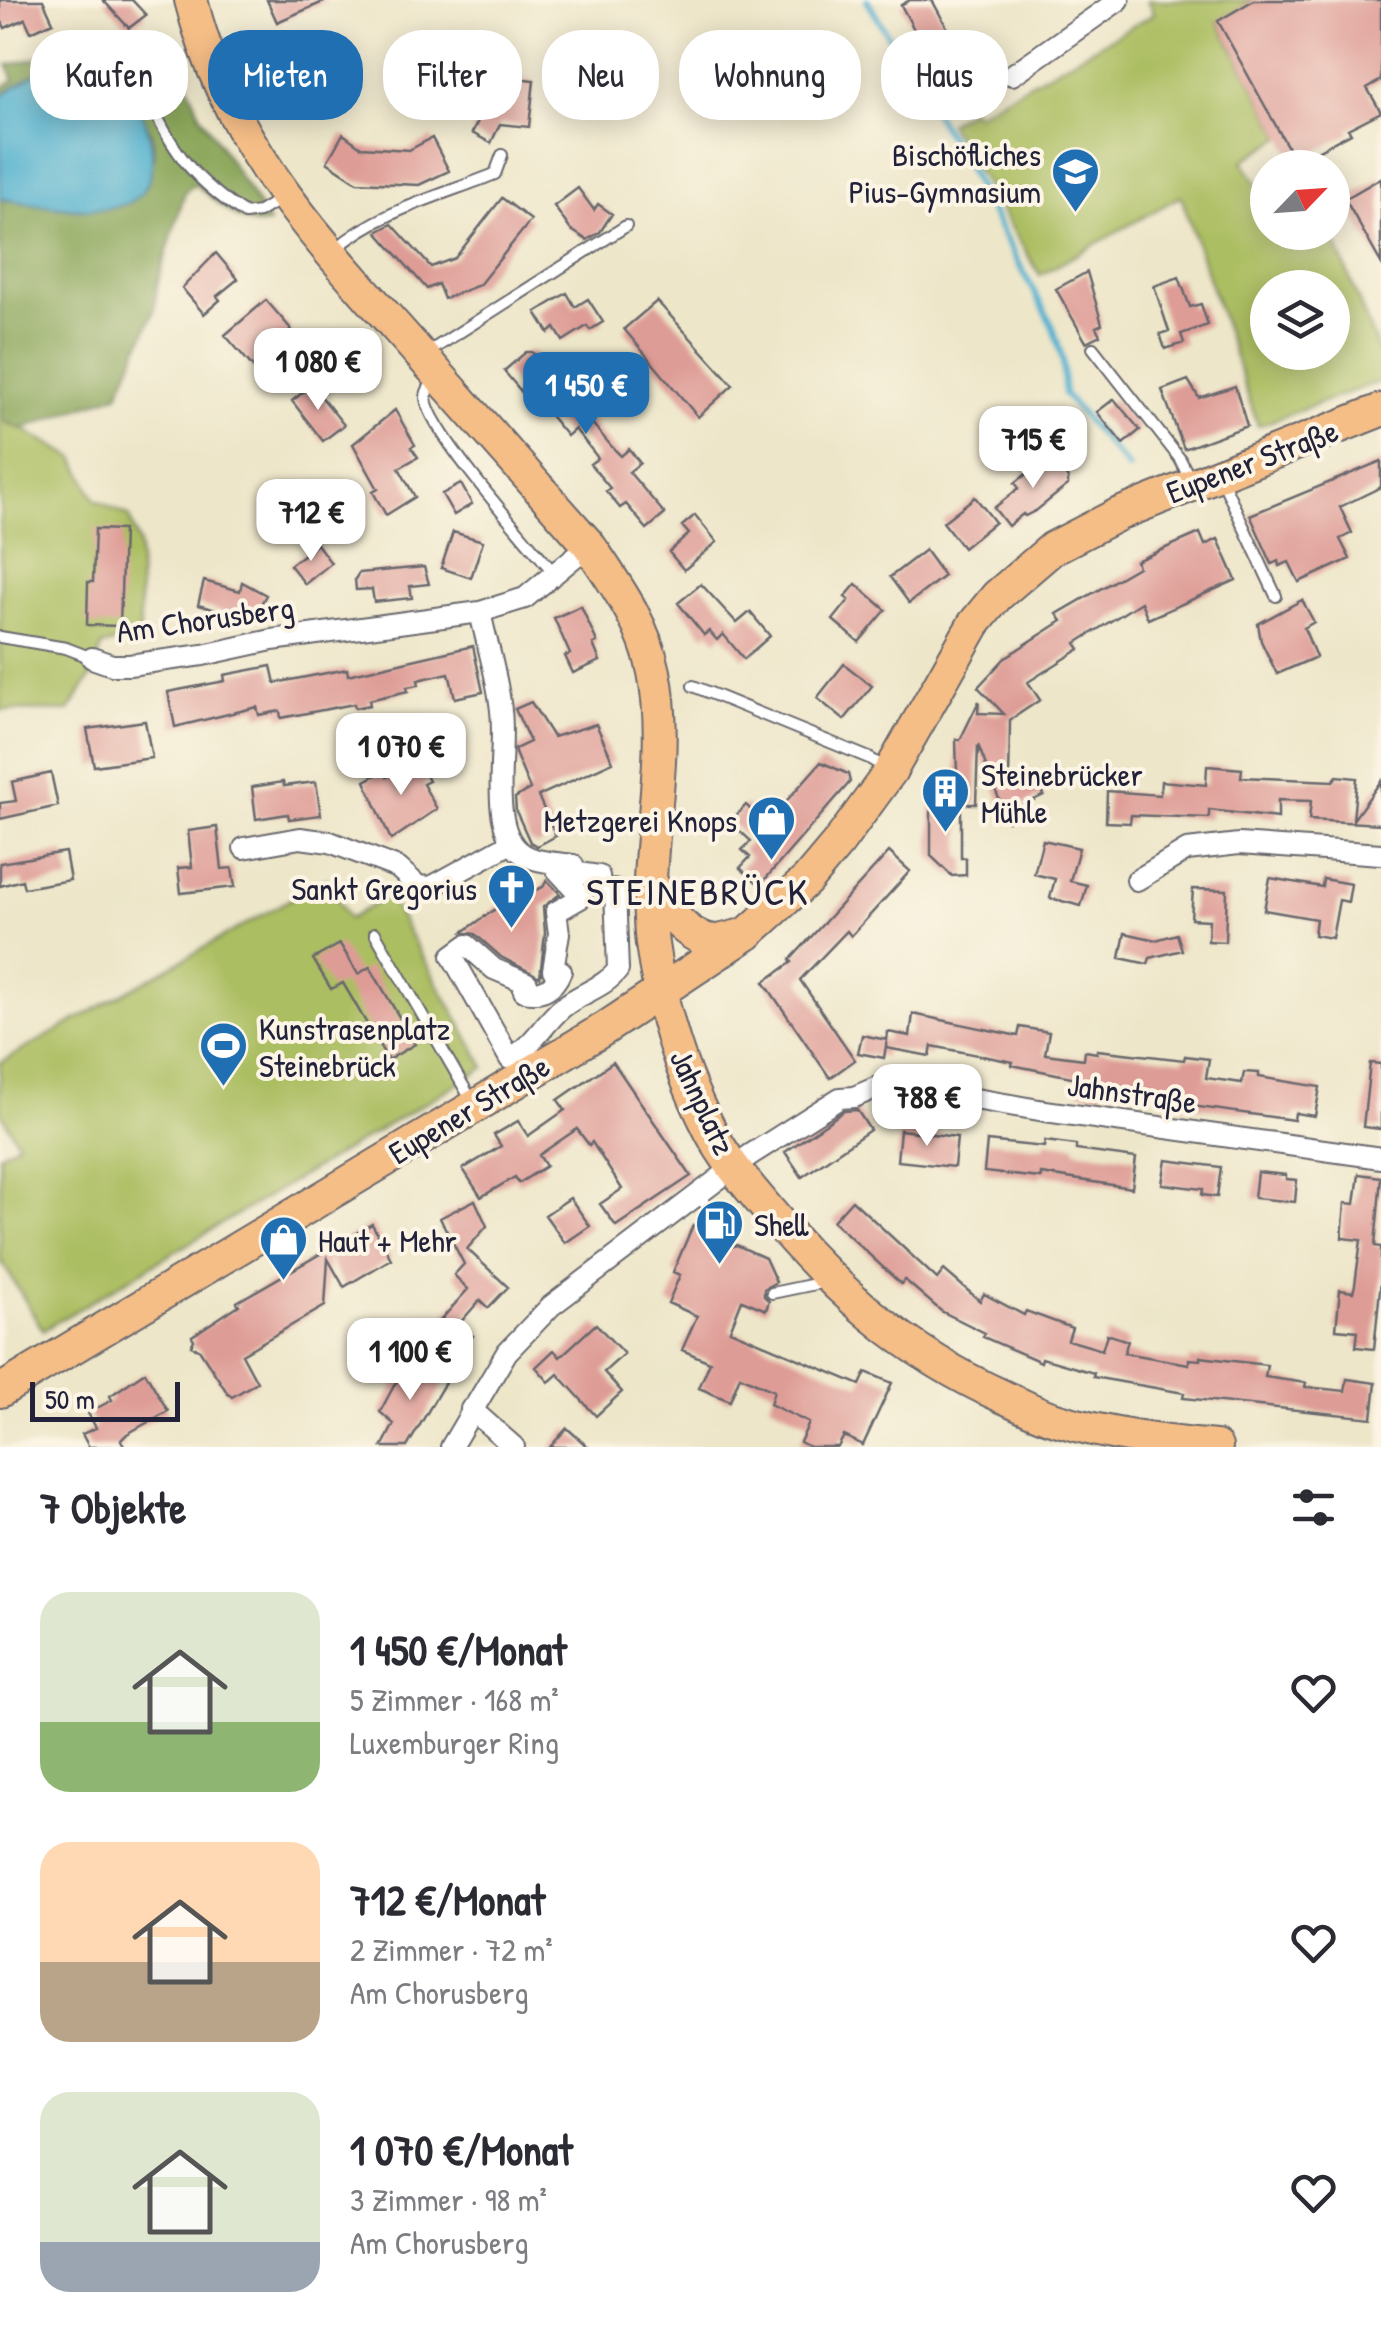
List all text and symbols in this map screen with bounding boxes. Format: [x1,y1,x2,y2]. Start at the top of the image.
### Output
chip: Kaufen [30,30,188,120]
chip: Mieten [208,30,363,120]
chip: Filter [383,30,522,120]
chip: Neu [542,30,659,120]
chip: Wohnung [679,30,861,120]
chip: Haus [881,30,1008,120]
place label: Bischöfliches Pius-Gymnasium [849,133,1041,213]
school or university icon: Bischöfliches Pius-Gymnasium [1050,146,1102,214]
north arrow [1250,150,1350,250]
map controls [1250,150,1350,370]
button: layers [1250,270,1350,370]
pin: 1 080 € [226,328,410,413]
text: 1 080 € [276,339,360,382]
pin: 1 450 € [494,352,678,437]
text: 1 450 € [545,363,627,406]
pin: 715 € [963,406,1103,491]
street label: Eupener Straße [1160,408,1344,513]
text: 715 € [1001,417,1065,460]
pin: 712 € [241,479,381,564]
text: 712 € [278,490,344,533]
street label: Am Chorusberg [114,585,296,653]
pin: 1 070 € [309,713,493,798]
text: 1 070 € [358,724,444,767]
place label: Steinebrücker Mühle [981,753,1143,833]
building icon: Steinebrücker Mühle [920,766,972,834]
shop icon: Metzgerei Knops [746,794,798,862]
place label: Metzgerei Knops [544,799,737,842]
church icon: Sankt Gregorius [486,862,538,930]
district label: STEINEBRÜCK [586,865,810,917]
place label: Sankt Gregorius [291,867,477,910]
place label: Kunstrasenplatz Steinebrück [259,1007,450,1087]
sports icon: Kunstrasenplatz Steinebrück [198,1020,250,1088]
street label: Jahnplatz [660,1042,746,1162]
street label: Eupener Straße [381,1044,558,1174]
street label: Jahnstraße [1065,1063,1200,1123]
pin: 788 € [857,1064,997,1149]
text: 788 € [894,1075,960,1118]
fuel station icon: Shell [693,1198,745,1266]
place label: Shell [754,1203,809,1246]
shop icon: Haut + Mehr [257,1214,309,1282]
place label: Haut + Mehr [318,1219,457,1262]
pin: 1 100 € [318,1318,502,1403]
text: 1 100 € [369,1329,451,1372]
scale bar [30,1377,180,1422]
text: 50 m [45,1380,95,1418]
text: 7 Objekte [40,1479,186,1536]
icon: filters [1286,1480,1341,1535]
text: 1 450 €/Monat [350,1621,567,1678]
icon: home [120,1632,240,1752]
icon: heart [1286,1665,1341,1720]
text: 5 Zimmer · 168 m² [350,1678,559,1721]
text: Luxemburger Ring [350,1721,559,1764]
text: 712 €/Monat [350,1871,545,1928]
icon: home [120,1882,240,2002]
icon: heart [1286,1915,1341,1970]
text: 2 Zimmer · 72 m² [350,1928,553,1971]
text: Am Chorusberg [350,1971,529,2014]
text: 1 070 €/Monat [350,2121,573,2178]
icon: home [120,2132,240,2252]
icon: heart [1286,2165,1341,2220]
text: 3 Zimmer · 98 m² [350,2178,547,2221]
text: Am Chorusberg [350,2221,529,2264]

